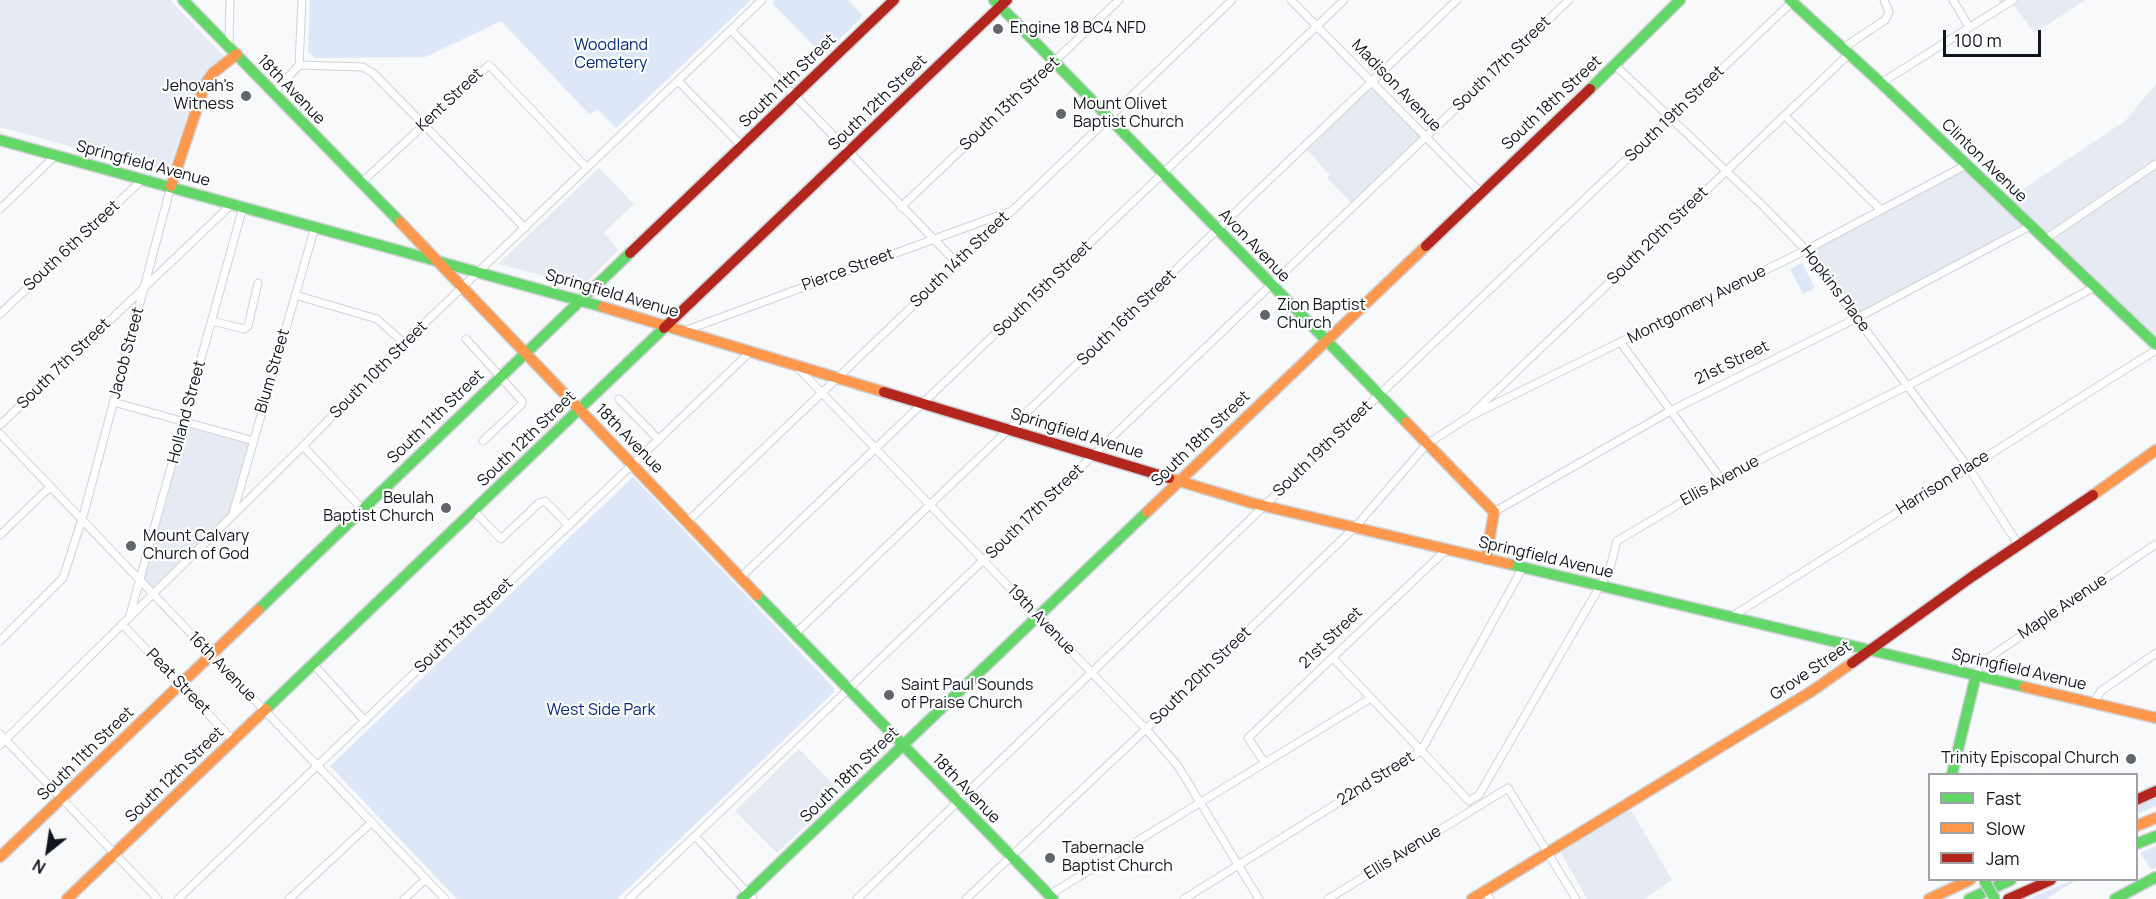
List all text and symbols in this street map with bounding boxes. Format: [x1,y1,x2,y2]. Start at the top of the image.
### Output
street label: South 17th Street [1449,13,1555,115]
scale bar [1946,18,2044,56]
place label: Engine 18 BC4 NFD [1010,19,1146,39]
marker: Engine 18 BC4 NFD [991,22,1005,36]
text: 100 m [1954,28,2002,52]
street label: South 11th Street [736,30,840,132]
park label: Woodland Cemetery [574,36,648,74]
street label: Madison Avenue [1347,36,1445,136]
street label: 18th Avenue [253,51,329,129]
street label: South 12th Street [825,51,931,155]
street label: South 18th Street [1498,52,1606,154]
street label: South 13th Street [956,53,1064,155]
street label: South 19th Street [1621,62,1729,166]
street label: Kent Street [413,64,487,136]
place label: Jehovah's Witness [162,77,234,115]
marker: Jehovah's Witness [239,89,253,103]
place label: Mount Olivet Baptist Church [1073,95,1184,133]
marker: Mount Olivet Baptist Church [1054,107,1068,121]
street label: Clinton Avenue [1937,115,2031,207]
street label: Springfield Avenue [74,137,212,191]
street label: South 20th Street [1604,183,1712,289]
street label: South 6th Street [20,197,124,295]
street label: Avon Avenue [1214,205,1294,287]
street label: South 14th Street [907,208,1013,312]
street label: South 15th Street [990,237,1096,341]
street label: Hopkins Place [1796,242,1874,336]
street label: Pierce Street [799,244,897,296]
street label: Montgomery Avenue [1625,262,1769,348]
street label: Springfield Avenue [543,266,681,322]
street label: South 16th Street [1073,266,1181,370]
place label: Zion Baptist Church [1277,296,1366,334]
street label: Jacob Street [106,305,148,401]
marker: Zion Baptist Church [1258,308,1272,322]
street label: South 7th Street [13,315,115,413]
street label: South 10th Street [326,317,432,423]
street label: Blum Street [252,327,294,415]
street label: 21st Street [1692,337,1772,389]
street label: Holland Street [164,358,210,466]
street label: South 11th Street [384,366,488,468]
street label: South 12th Street [474,387,580,491]
street label: South 18th Street [1148,387,1254,491]
street label: South 19th Street [1269,397,1377,501]
street label: 18th Avenue [591,400,667,478]
street label: Springfield Avenue [1008,405,1146,463]
street label: Harrison Place [1893,447,1993,519]
street label: Ellis Avenue [1677,452,1763,510]
street label: South 17th Street [982,461,1088,563]
place label: Beulah Baptist Church [323,489,434,527]
marker: Beulah Baptist Church [439,501,453,515]
place label: Mount Calvary Church of God [143,527,249,565]
street label: Springfield Avenue [1477,533,1615,583]
marker: Mount Calvary Church of God [124,539,138,553]
street label: Maple Avenue [2015,570,2111,644]
street label: South 13th Street [411,574,517,678]
street label: 19th Avenue [1003,581,1079,659]
street label: 21st Street [1295,603,1367,673]
street label: South 20th Street [1147,623,1255,729]
street label: 16th Avenue [184,628,260,706]
street label: Grove Street [1767,637,1855,705]
street label: Peat Street [142,645,214,719]
street label: Springfield Avenue [1950,645,2088,695]
place label: Saint Paul Sounds of Praise Church [901,676,1033,714]
marker: Saint Paul Sounds of Praise Church [882,688,896,702]
park label: West Side Park [547,701,655,721]
street label: South 11th Street [34,703,138,805]
street label: South 12th Street [122,723,228,827]
street label: South 18th Street [797,723,903,827]
street label: 22nd Street [1334,748,1418,810]
place label: Trinity Episcopal Church [1941,749,2119,769]
street label: 18th Avenue [928,750,1004,828]
marker: Trinity Episcopal Church [2124,752,2138,766]
legend [1928,773,2138,881]
text: Fast [1986,786,2021,810]
text: Slow [1986,816,2025,840]
north arrow [18,821,78,881]
street label: Ellis Avenue [1361,822,1445,884]
place label: Tabernacle Baptist Church [1062,839,1173,877]
text: Jam [1986,846,2020,870]
marker: Tabernacle Baptist Church [1043,851,1057,865]
text: N [29,854,49,879]

